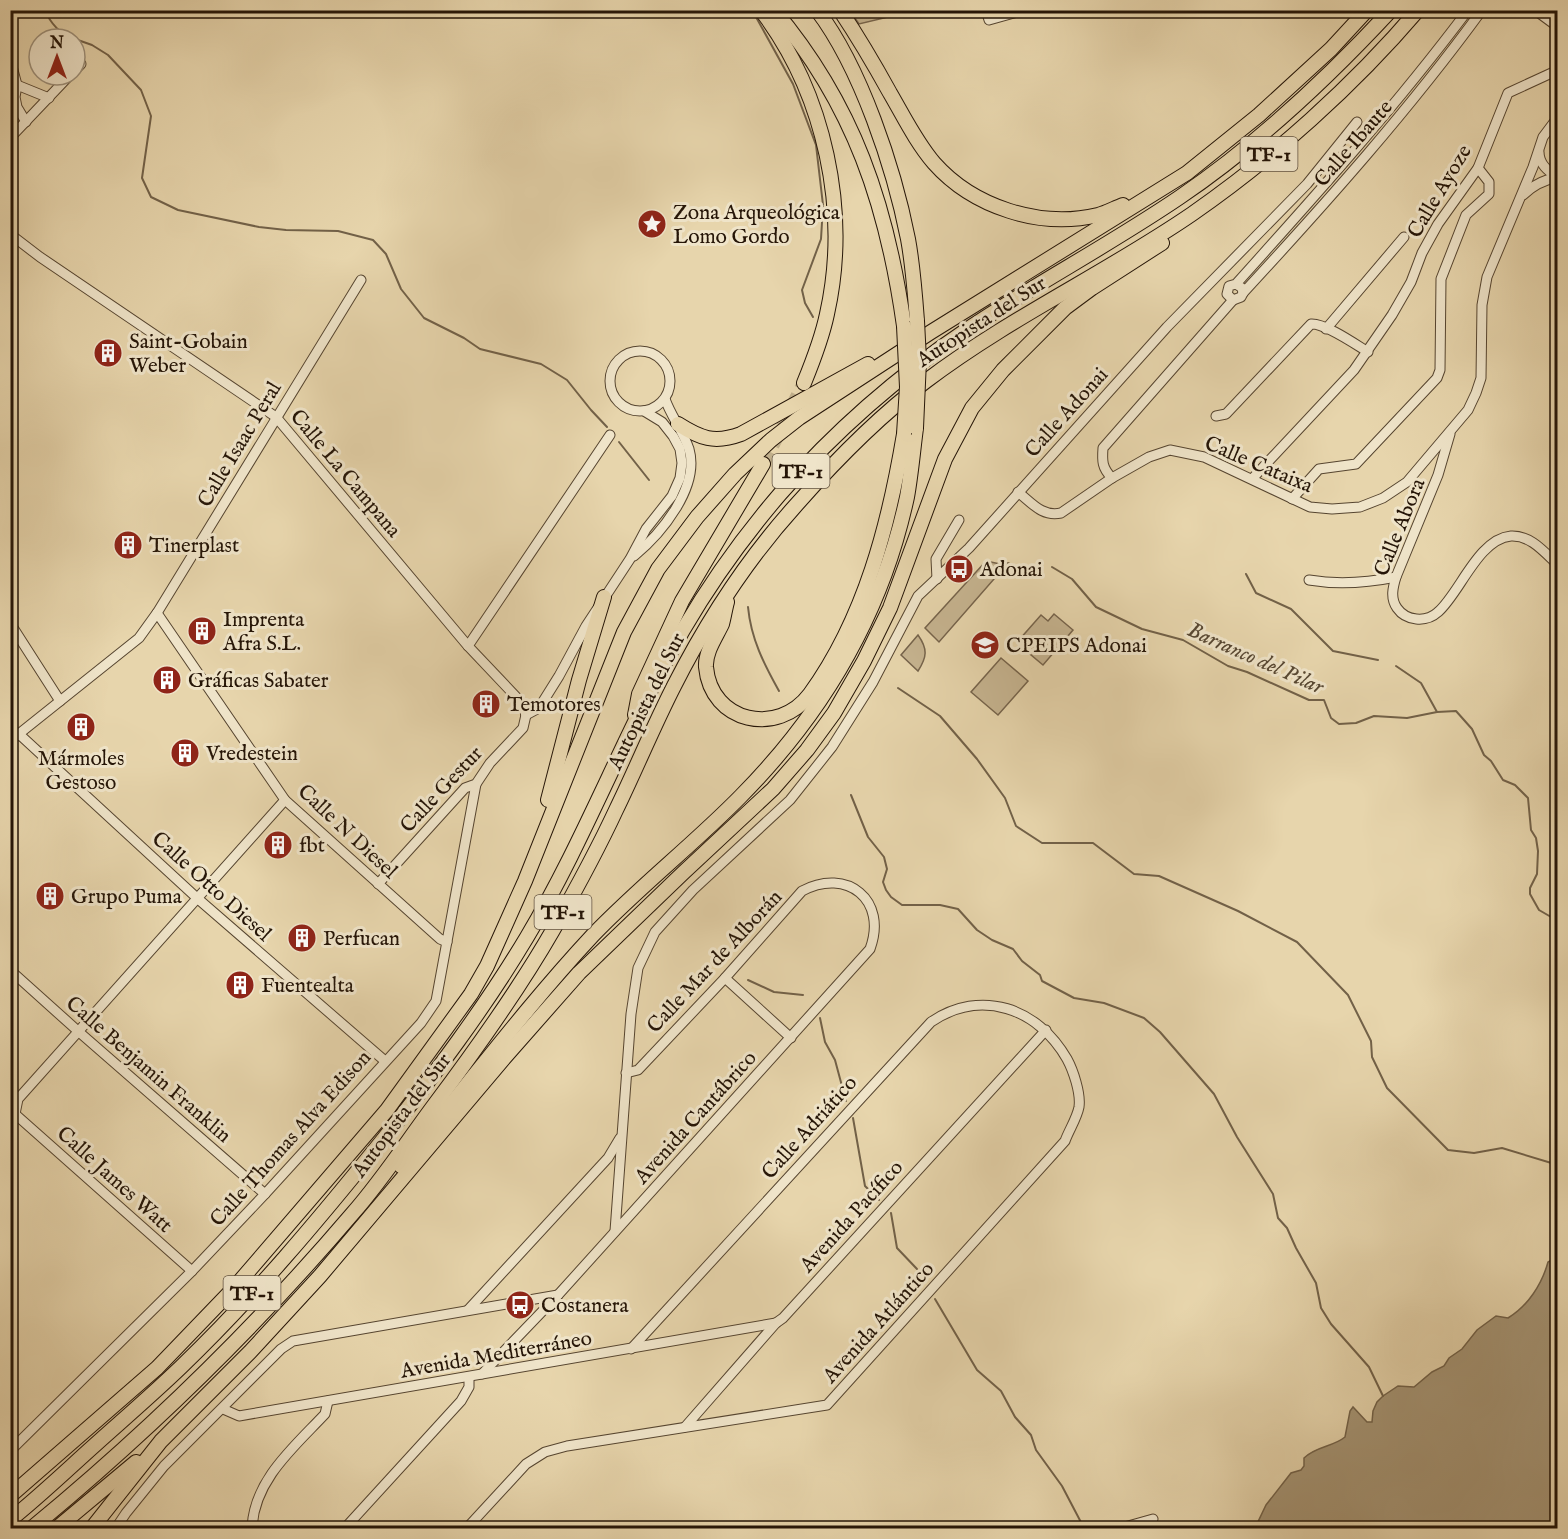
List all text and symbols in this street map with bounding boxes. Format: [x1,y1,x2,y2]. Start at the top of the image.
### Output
north arrow [27,27,87,87]
text: N [49,34,64,54]
street label: Calle Ibaute [1309,95,1400,193]
road number: TF-1 [1240,137,1298,171]
street label: Calle Ayoze [1402,140,1479,243]
place label: Zona Arqueológica Lomo Gordo [673,200,841,251]
place icon: Zona Arqueológica Lomo Gordo [636,208,668,240]
street label: Autopista del Sur [911,270,1052,375]
place label: Saint-Gobain Weber [129,329,248,380]
building icon: Saint-Gobain Weber [92,337,124,369]
street label: Calle Adonai [1020,362,1115,464]
street label: Calle Isaac Peral [192,377,289,513]
street label: Calle La Campana [283,404,407,544]
street label: Calle Cataixa [1200,430,1317,501]
road number: TF-1 [772,454,830,488]
street label: Calle Abora [1369,474,1433,580]
building icon: Tinerplast [112,529,144,561]
place label: Tinerplast [149,533,239,560]
bus stop icon: Adonai [943,553,975,585]
place label: Adonai [979,557,1043,584]
place label: Imprenta Afra S.L. [222,607,305,658]
building icon: Imprenta Afra S.L. [186,615,218,647]
water label: Barranco del Pilar [1183,616,1329,702]
street label: Autopista del Sur [602,628,692,776]
school or university icon: CPEIPS Adonai [969,629,1001,661]
place label: CPEIPS Adonai [1006,633,1147,660]
building icon: Gráficas Sabater [151,664,183,696]
place label: Gráficas Sabater [188,668,329,695]
building icon: Temotores [470,688,502,720]
place label: Temotores [507,692,601,719]
building icon: Mármoles Gestoso [65,711,97,743]
building icon: Vredestein [169,737,201,769]
place label: Vredestein [205,741,298,768]
street label: Calle Gestur [395,741,489,839]
place label: Mármoles Gestoso [38,746,124,797]
street label: Calle N Diesel [291,779,403,886]
street label: Calle Otto Diesel [145,826,277,948]
building icon: fbt [262,829,294,861]
place label: fbt [299,833,325,860]
building icon: Grupo Puma [34,880,66,912]
place label: Grupo Puma [71,884,183,911]
street label: Calle Mar de Alborán [642,885,789,1039]
road number: TF-1 [534,895,592,929]
building icon: Perfucan [286,922,318,954]
place label: Perfucan [323,926,400,953]
building icon: Fuentealta [224,969,256,1001]
place label: Fuentealta [261,973,355,1000]
street label: Calle Benjamin Franklin [60,991,236,1149]
street label: Calle Thomas Alva Edison [205,1045,378,1233]
street label: Avenida Cantábrico [628,1046,763,1191]
street label: Autopista del Sur [346,1048,458,1184]
street label: Calle Adriático [756,1070,864,1186]
street label: Calle James Watt [50,1121,178,1239]
street label: Avenida Pacífico [794,1155,910,1280]
street label: Avenida Atlántico [817,1257,941,1390]
road number: TF-1 [224,1276,280,1310]
bus stop icon: Costanera [504,1289,536,1321]
place label: Costanera [541,1293,630,1320]
street label: Avenida Mediterráneo [398,1325,594,1386]

